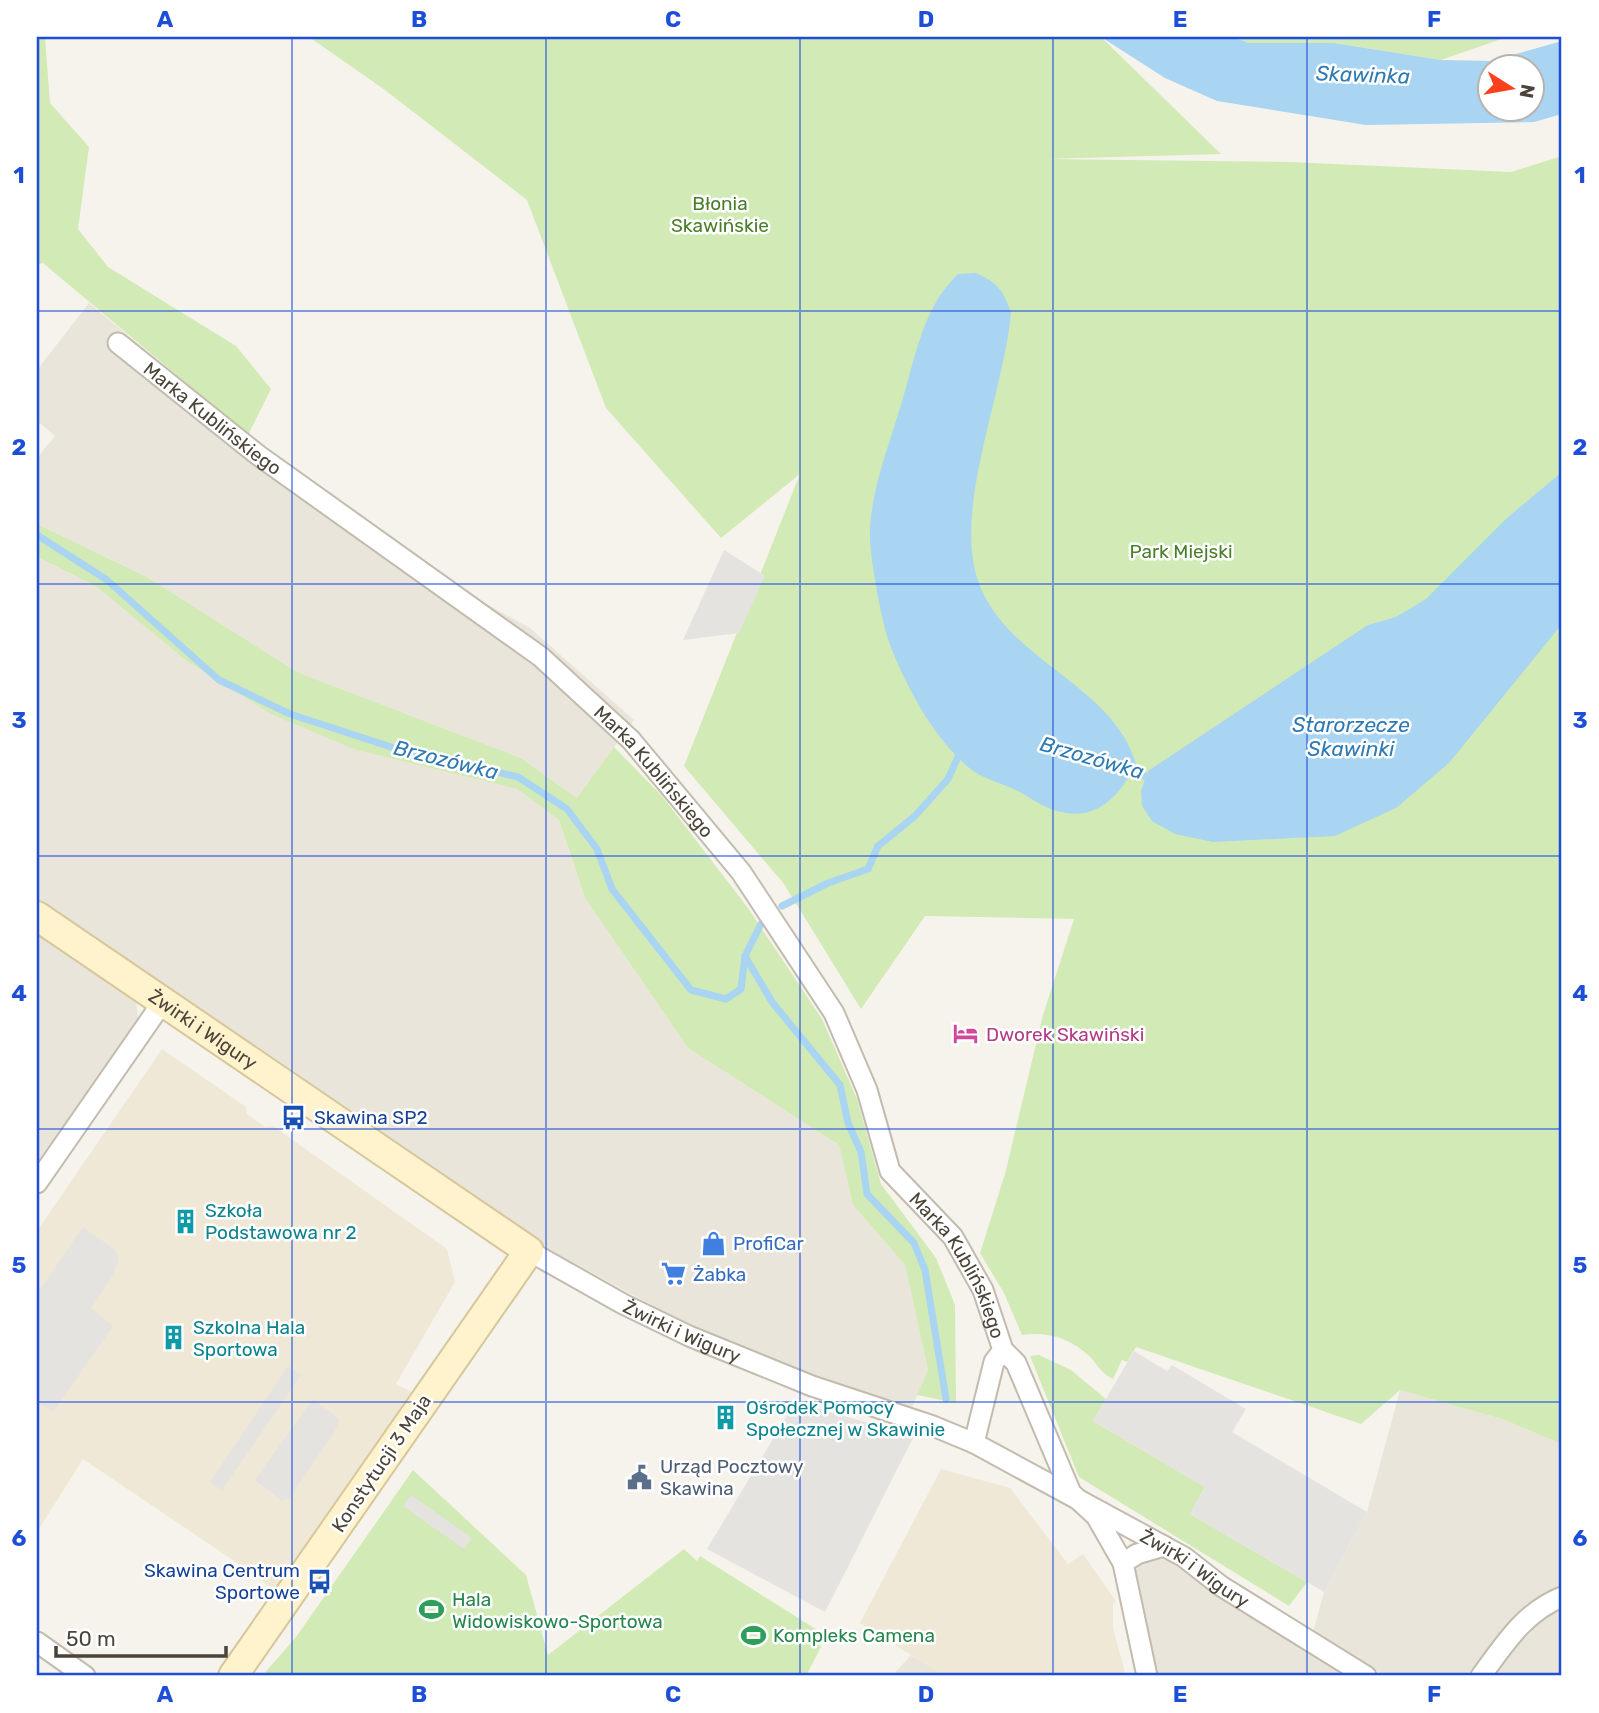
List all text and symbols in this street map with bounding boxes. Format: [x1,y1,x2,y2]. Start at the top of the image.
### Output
text: A [157,5,174,33]
text: B [411,5,427,33]
text: C [665,5,681,33]
text: D [918,5,934,33]
text: E [1173,5,1187,33]
text: F [1427,5,1441,33]
north arrow [1476,52,1546,122]
water label: Skawinka [1316,60,1410,89]
text: N [1515,82,1540,100]
text: 1 [13,161,25,189]
text: 1 [1574,161,1586,189]
park label: Błonia Skawińskie [671,192,769,237]
street label: Marka Kublińskiego [139,357,286,480]
text: 2 [12,433,26,461]
text: 2 [1573,433,1587,461]
park label: Park Miejski [1129,540,1233,563]
street label: Marka Kublińskiego [589,701,718,842]
text: 3 [11,706,27,734]
text: 3 [1572,706,1588,734]
water label: Starorzecze Skawinki [1292,712,1410,761]
water label: Brzozówka [1037,731,1147,784]
water label: Brzozówka [391,734,501,785]
text: 4 [11,979,27,1007]
text: 4 [1572,979,1588,1007]
street label: Żwirki i Wigury [144,984,262,1075]
hotel icon: Dworek Skawiński [952,1020,980,1048]
place label: Dworek Skawiński [986,1023,1144,1046]
bus stop icon: Skawina SP2 [280,1103,308,1131]
place label: Skawina SP2 [314,1106,428,1129]
street label: Marka Kublińskiego [904,1187,1009,1342]
place label: Szkoła Podstawowa nr 2 [205,1199,357,1244]
building icon: Szkoła Podstawowa nr 2 [171,1207,199,1235]
shop icon: ProfiCar [699,1229,727,1257]
place label: ProfiCar [733,1232,805,1255]
text: 5 [12,1251,27,1279]
text: 5 [1573,1251,1588,1279]
supermarket icon: Żabka [659,1260,687,1288]
place label: Żabka [693,1263,746,1286]
street label: Żwirki i Wigury [619,1295,744,1368]
place label: Szkolna Hala Sportowa [193,1316,305,1361]
building icon: Szkolna Hala Sportowa [159,1324,187,1352]
street label: Konstytucji 3 Maja [327,1390,436,1537]
place label: Ośrodek Pomocy Społecznej w Skawinie [746,1396,945,1441]
building icon: Ośrodek Pomocy Społecznej w Skawinie [712,1404,740,1432]
place label: Urząd Pocztowy Skawina [660,1455,804,1500]
public building icon: Urząd Pocztowy Skawina [626,1463,654,1491]
text: 6 [12,1524,27,1552]
street label: Żwirki i Wigury [1136,1524,1254,1613]
text: 6 [1573,1524,1588,1552]
place label: Skawina Centrum Sportowe [144,1559,300,1604]
bus stop icon: Skawina Centrum Sportowe [306,1567,334,1595]
place label: Hala Widowiskowo-Sportowa [452,1588,663,1633]
sports icon: Hala Widowiskowo-Sportowa [418,1596,446,1624]
scale bar [56,1615,226,1659]
sports icon: Kompleks Camena [739,1621,767,1649]
place label: Kompleks Camena [773,1624,935,1647]
text: 50 m [66,1626,116,1651]
text: A [157,1680,174,1708]
text: B [411,1680,427,1708]
text: C [665,1680,681,1708]
text: D [918,1680,934,1708]
text: E [1173,1680,1187,1708]
text: F [1427,1680,1441,1708]

